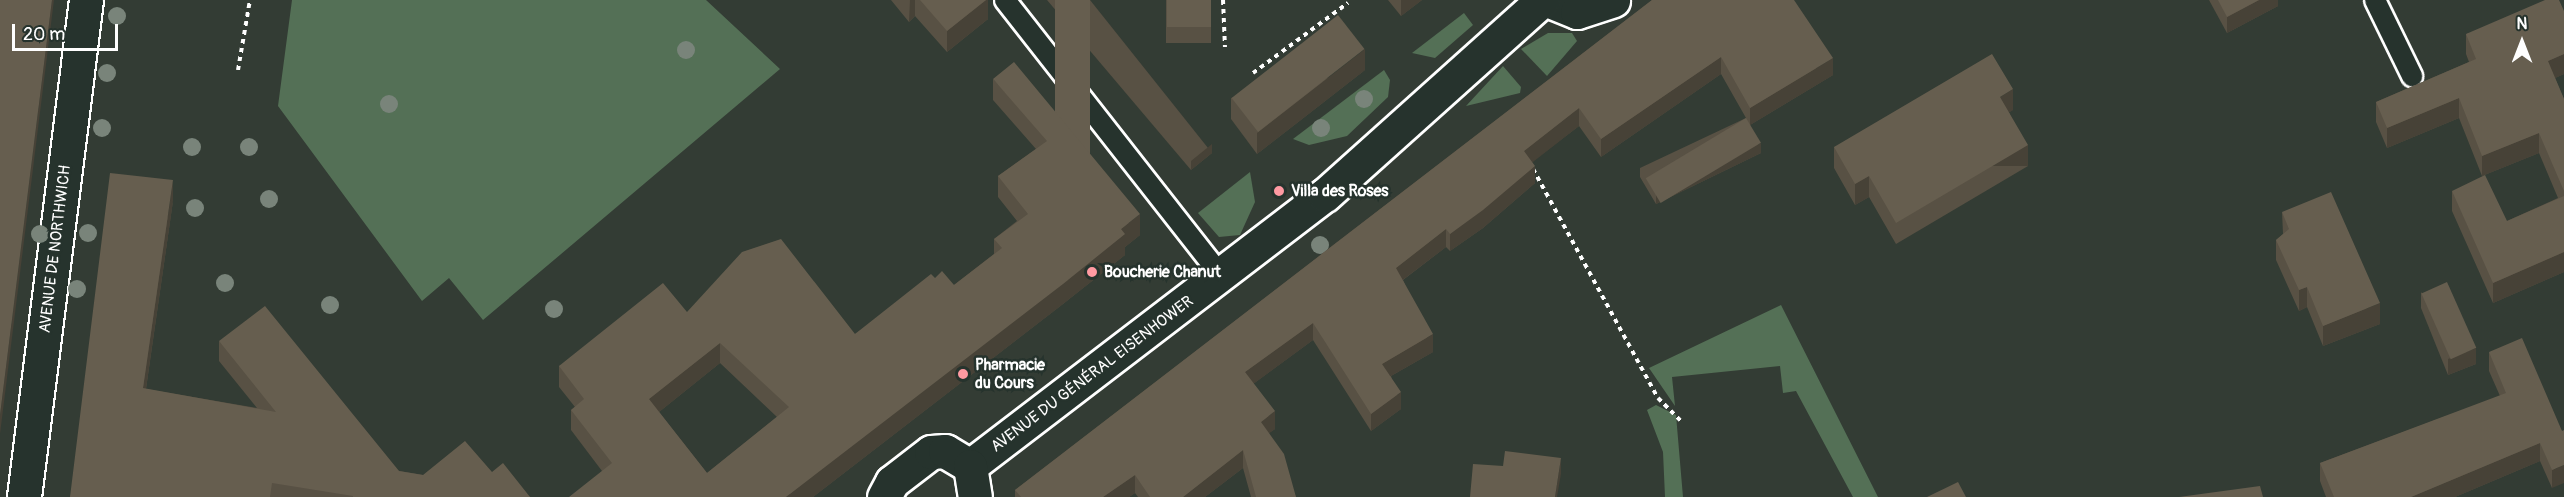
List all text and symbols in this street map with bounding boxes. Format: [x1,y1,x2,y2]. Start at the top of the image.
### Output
scale bar [15,12,122,50]
north arrow [2492,12,2552,72]
text: N [2517,14,2527,34]
text: 20 m [23,23,65,46]
street label: AVENUE DE NORTHWICH [35,164,75,334]
place label: Villa des Roses [1291,181,1389,201]
marker: Villa des Roses [1272,184,1286,198]
place label: Boucherie Chanut [1104,262,1221,282]
marker: Boucherie Chanut [1085,265,1099,279]
street label: AVENUE DU GÉNÉRAL EISENHOWER [987,292,1197,456]
place label: Pharmacie du Cours [975,355,1045,393]
marker: Pharmacie du Cours [956,367,970,381]

